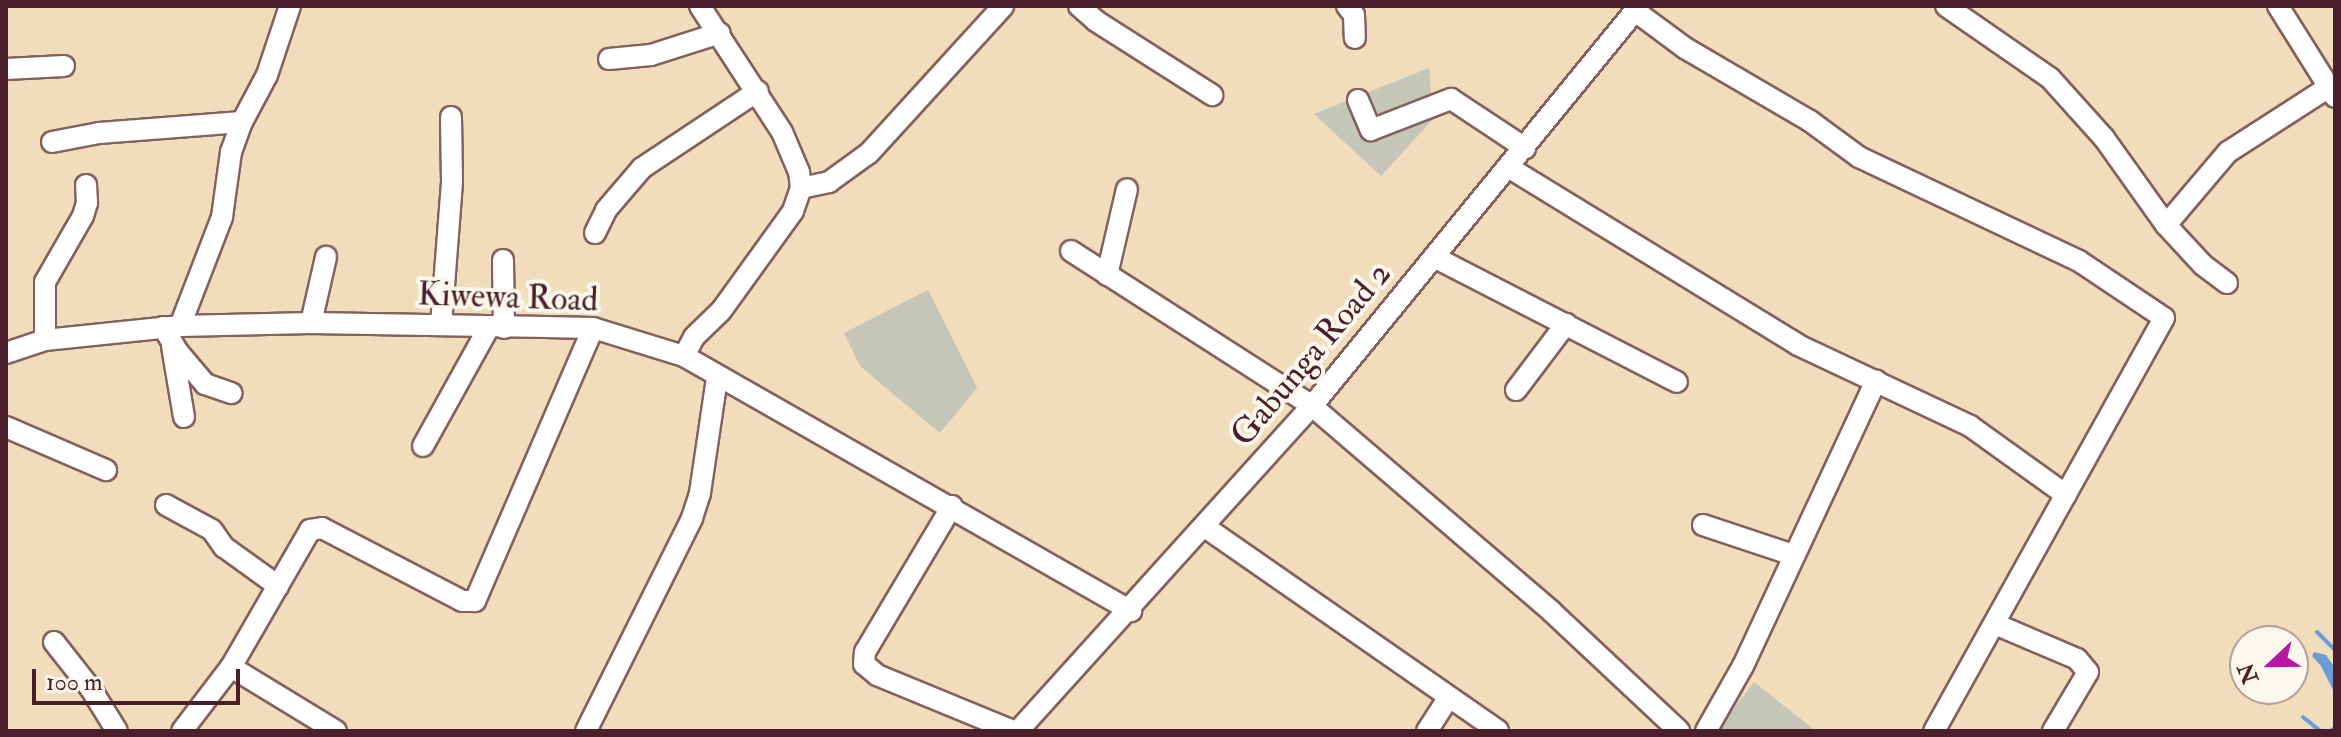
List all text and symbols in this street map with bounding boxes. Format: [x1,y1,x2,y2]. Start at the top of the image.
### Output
street label: Gabunga Road 2 [1222,254,1400,454]
street label: Kiwewa Road [417,273,599,321]
north arrow [2229,625,2309,705]
scale bar [36,653,244,703]
text: N [2232,659,2265,688]
text: 100 m [46,667,103,698]

